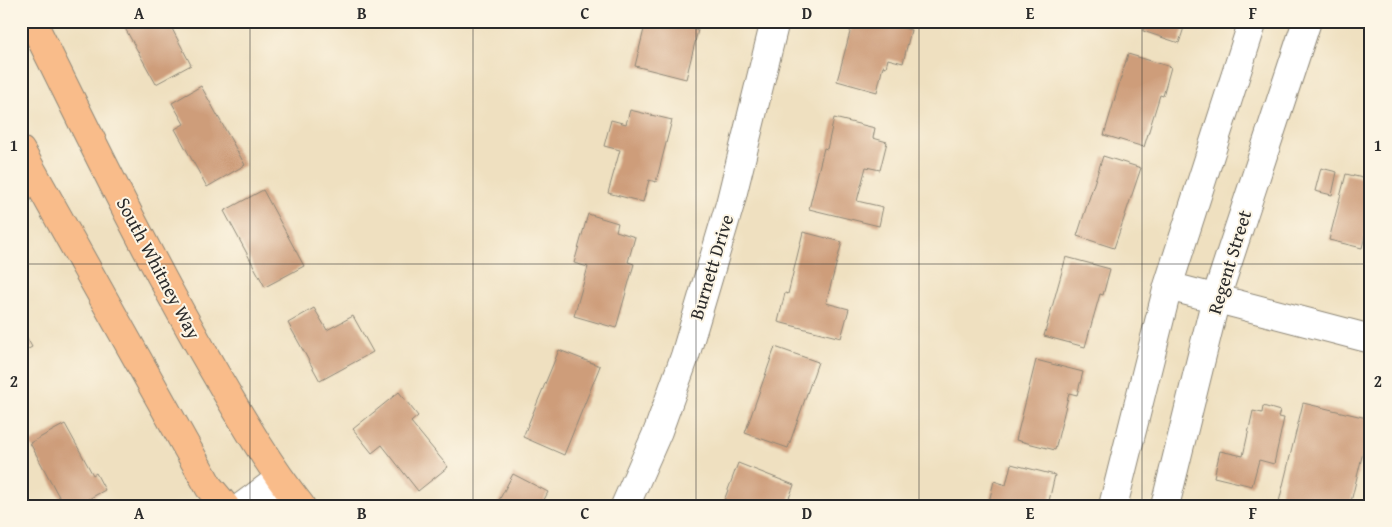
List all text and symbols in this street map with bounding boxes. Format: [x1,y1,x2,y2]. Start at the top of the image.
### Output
text: A [134,1,145,25]
text: B [357,1,367,25]
text: C [580,1,590,25]
text: D [802,1,812,25]
text: E [1026,1,1035,25]
text: F [1249,1,1257,25]
text: 1 [10,133,18,157]
text: 1 [1374,133,1382,157]
street label: South Whitney Way [110,192,208,344]
street label: Regent Street [1200,206,1258,318]
street label: Burnett Drive [682,211,740,323]
text: 2 [10,369,18,393]
text: 2 [1374,369,1382,393]
text: A [134,501,145,525]
text: B [357,501,367,525]
text: C [580,501,590,525]
text: D [802,501,812,525]
text: E [1026,501,1035,525]
text: F [1249,501,1257,525]

